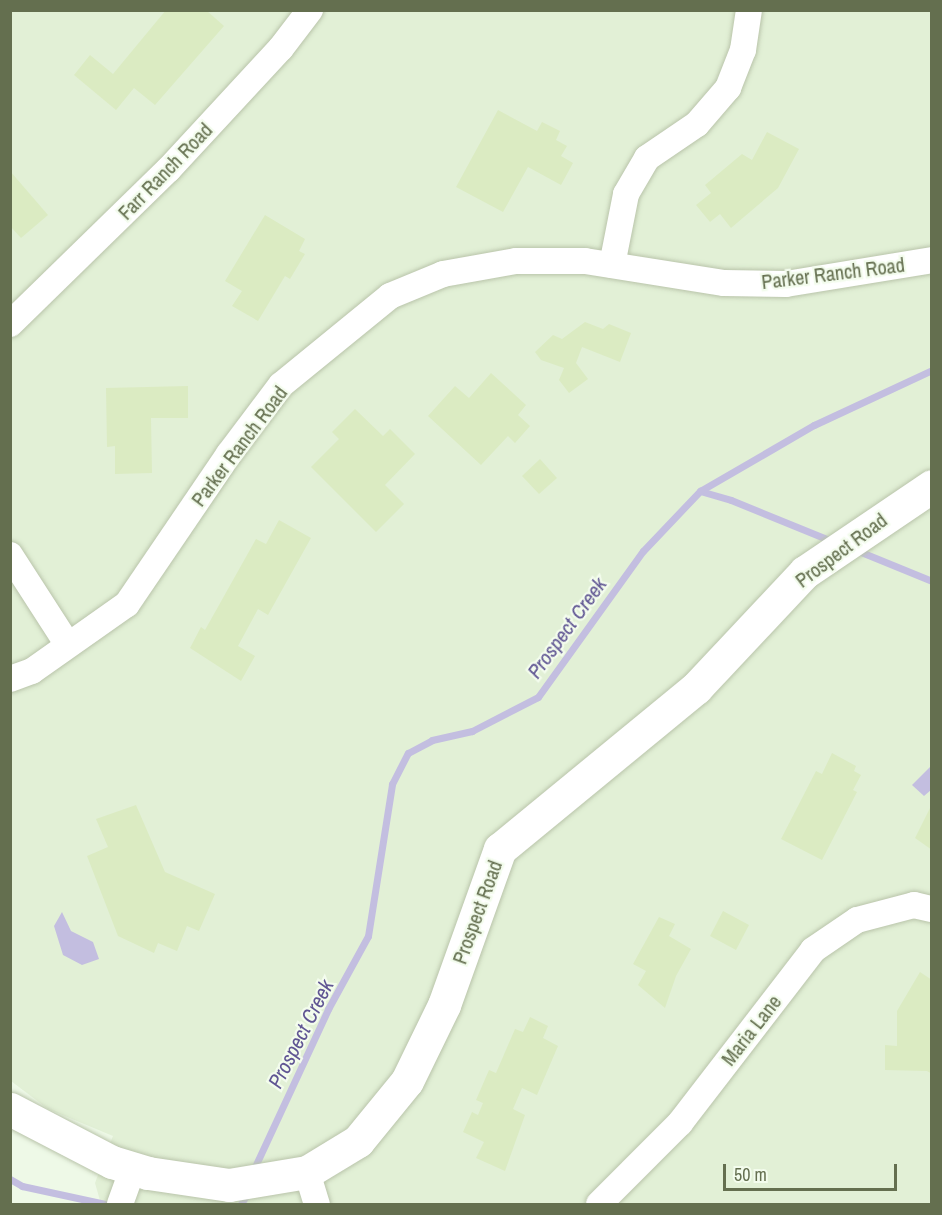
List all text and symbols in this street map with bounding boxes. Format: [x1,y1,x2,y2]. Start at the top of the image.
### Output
street label: Farr Ranch Road [113,118,217,224]
street label: Parker Ranch Road [760,252,906,294]
street label: Parker Ranch Road [186,381,292,511]
street label: Prospect Road [790,508,892,592]
water label: Prospect Creek [522,573,612,683]
street label: Prospect Road [447,857,507,967]
water label: Prospect Creek [263,975,339,1093]
street label: Maria Lane [716,990,786,1070]
scale bar [726,1152,900,1190]
text: 50 m [734,1162,767,1187]

